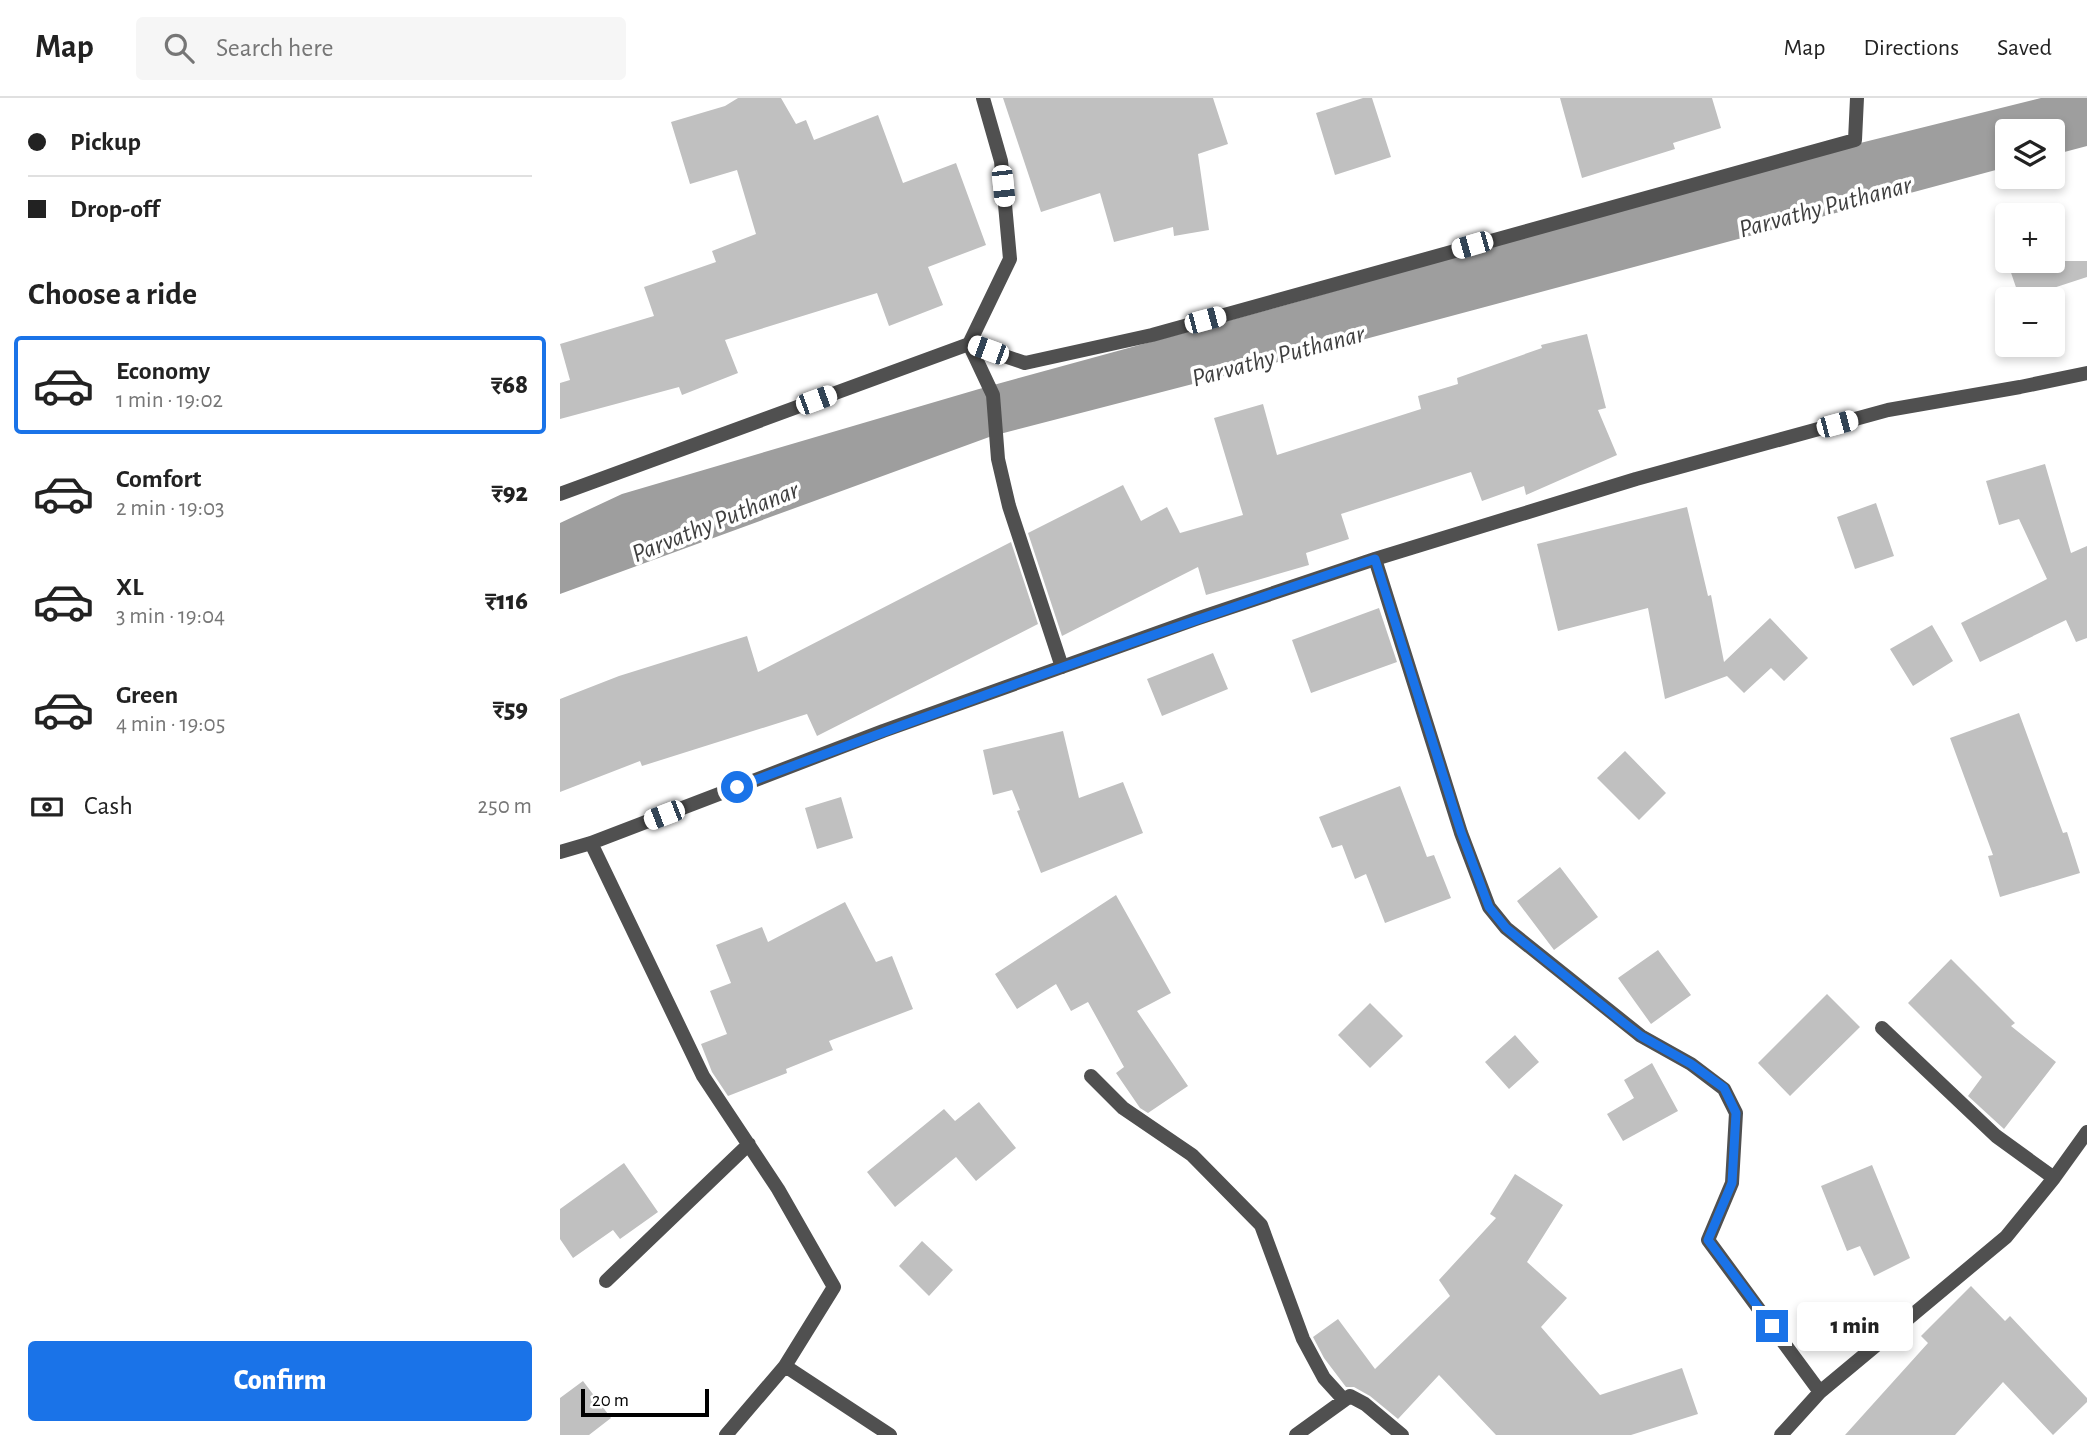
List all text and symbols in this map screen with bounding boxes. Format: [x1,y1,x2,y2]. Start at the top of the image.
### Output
search box [136,17,626,80]
icon: search [160,29,198,67]
text: Map [35,31,94,64]
text: Search here [216,35,334,61]
text: Map [1783,36,1825,60]
text: Directions [1863,36,1959,60]
text: Saved [1997,36,2052,60]
map controls [1995,119,2065,357]
button: layers [1995,119,2065,189]
text: Pickup [70,129,141,155]
car [991,164,1016,208]
water label: Parvathy Puthanar [1736,171,1916,243]
text: Drop-off [70,196,159,222]
button: + [1995,203,2065,273]
car [1449,229,1496,261]
text: Choose a ride [28,278,197,310]
button: − [1995,287,2065,357]
car [1182,304,1229,336]
water label: Parvathy Puthanar [1189,320,1369,392]
car [965,333,1012,367]
icon: car [32,354,95,417]
text: Economy [116,358,210,384]
text: ₹68 [491,372,528,398]
car [793,383,840,417]
text: 1 min · 19:02 [116,389,223,412]
car [1814,408,1861,440]
icon: car [32,462,95,525]
text: Comfort [116,466,201,492]
water label: Parvathy Puthanar [628,476,804,567]
text: ₹92 [492,480,528,506]
text: 2 min · 19:03 [116,497,225,520]
icon: car [32,570,95,633]
text: XL [116,574,143,600]
text: ₹116 [485,588,528,614]
text: 3 min · 19:04 [116,605,225,628]
icon: car [32,678,95,741]
text: Green [116,682,178,708]
text: ₹59 [493,696,528,722]
text: 4 min · 19:05 [116,713,225,736]
route start [721,771,753,803]
icon: cash [28,788,66,826]
text: Cash [84,793,133,819]
text: 250 m [478,795,532,818]
car [641,798,688,832]
callout: 1 min [1796,1302,1912,1350]
route end [1756,1310,1788,1342]
text: 1 min [1831,1315,1879,1338]
button: Confirm [28,1341,532,1421]
scale bar [581,1386,709,1418]
text: 20 m [592,1391,629,1410]

